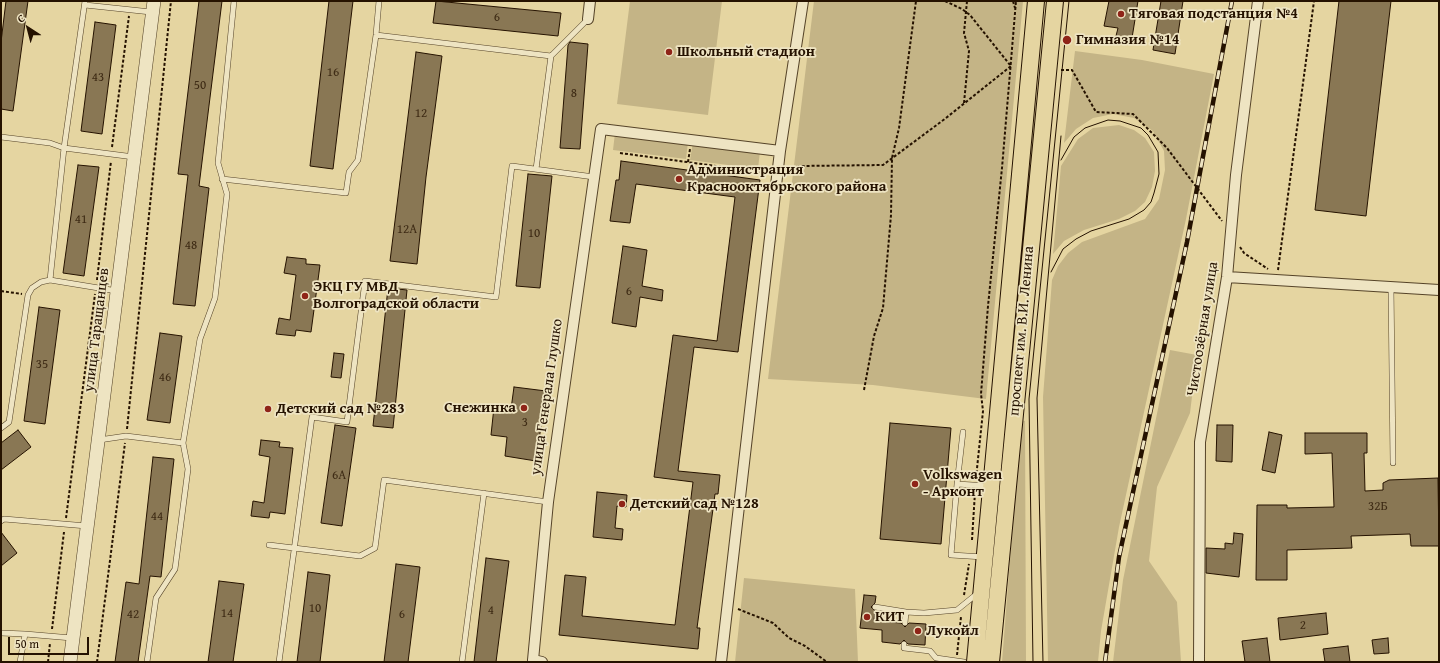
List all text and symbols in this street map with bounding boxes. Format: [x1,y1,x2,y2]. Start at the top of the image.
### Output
place label: Тяговая подстанция №4 [1129,5,1298,23]
north arrow [8,8,48,48]
marker: Тяговая подстанция №4 [1116,9,1126,19]
text: С [14,10,28,27]
house number: 6 [494,10,500,26]
place label: Гимназия №14 [1076,31,1179,49]
marker: Гимназия №14 [1061,34,1073,46]
place label: Школьный стадион [677,43,815,61]
marker: Школьный стадион [664,47,674,57]
house number: 16 [327,65,339,81]
house number: 43 [92,70,104,86]
house number: 50 [194,78,206,94]
house number: 8 [571,86,577,102]
house number: 12 [415,106,427,122]
place label: Администрация Краснооктябрьского района [687,161,886,196]
marker: Администрация Краснооктябрьского района [674,174,684,184]
house number: 41 [75,212,87,228]
house number: 12А [397,222,417,238]
house number: 10 [528,226,540,242]
house number: 48 [185,238,197,254]
street label: проспект им. В.И. Ленина [1006,245,1038,417]
street label: Чистоозёрная улица [1183,260,1223,398]
street label: улица Таращанцев [80,267,114,393]
place label: ЭКЦ ГУ МВД Волгоградской области [313,278,479,313]
house number: 6 [626,284,632,300]
marker: ЭКЦ ГУ МВД Волгоградской области [300,291,310,301]
street label: улица Генерала Глушко [527,318,567,476]
house number: 35 [36,357,48,373]
house number: 46 [159,370,171,386]
place label: Снежинка [444,399,516,417]
place label: Детский сад №283 [276,400,405,418]
marker: Снежинка [519,403,529,413]
marker: Детский сад №283 [263,404,273,414]
house number: 3 [522,415,528,431]
place label: Volkswagen - Арконт [923,466,1002,501]
house number: 6А [332,468,346,484]
marker: Volkswagen - Арконт [910,479,920,489]
place label: Детский сад №128 [630,495,759,513]
marker: Детский сад №128 [617,499,627,509]
house number: 32Б [1368,499,1388,515]
house number: 44 [151,509,163,525]
house number: 10 [309,601,321,617]
house number: 4 [488,603,494,619]
house number: 14 [221,606,233,622]
house number: 42 [127,607,139,623]
house number: 6 [399,607,405,623]
place label: КИТ [875,608,904,626]
marker: КИТ [862,612,872,622]
house number: 2 [1300,618,1306,634]
place label: Лукойл [926,622,979,640]
marker: Лукойл [913,626,923,636]
scale bar [10,629,91,655]
text: 50 m [15,635,39,652]

